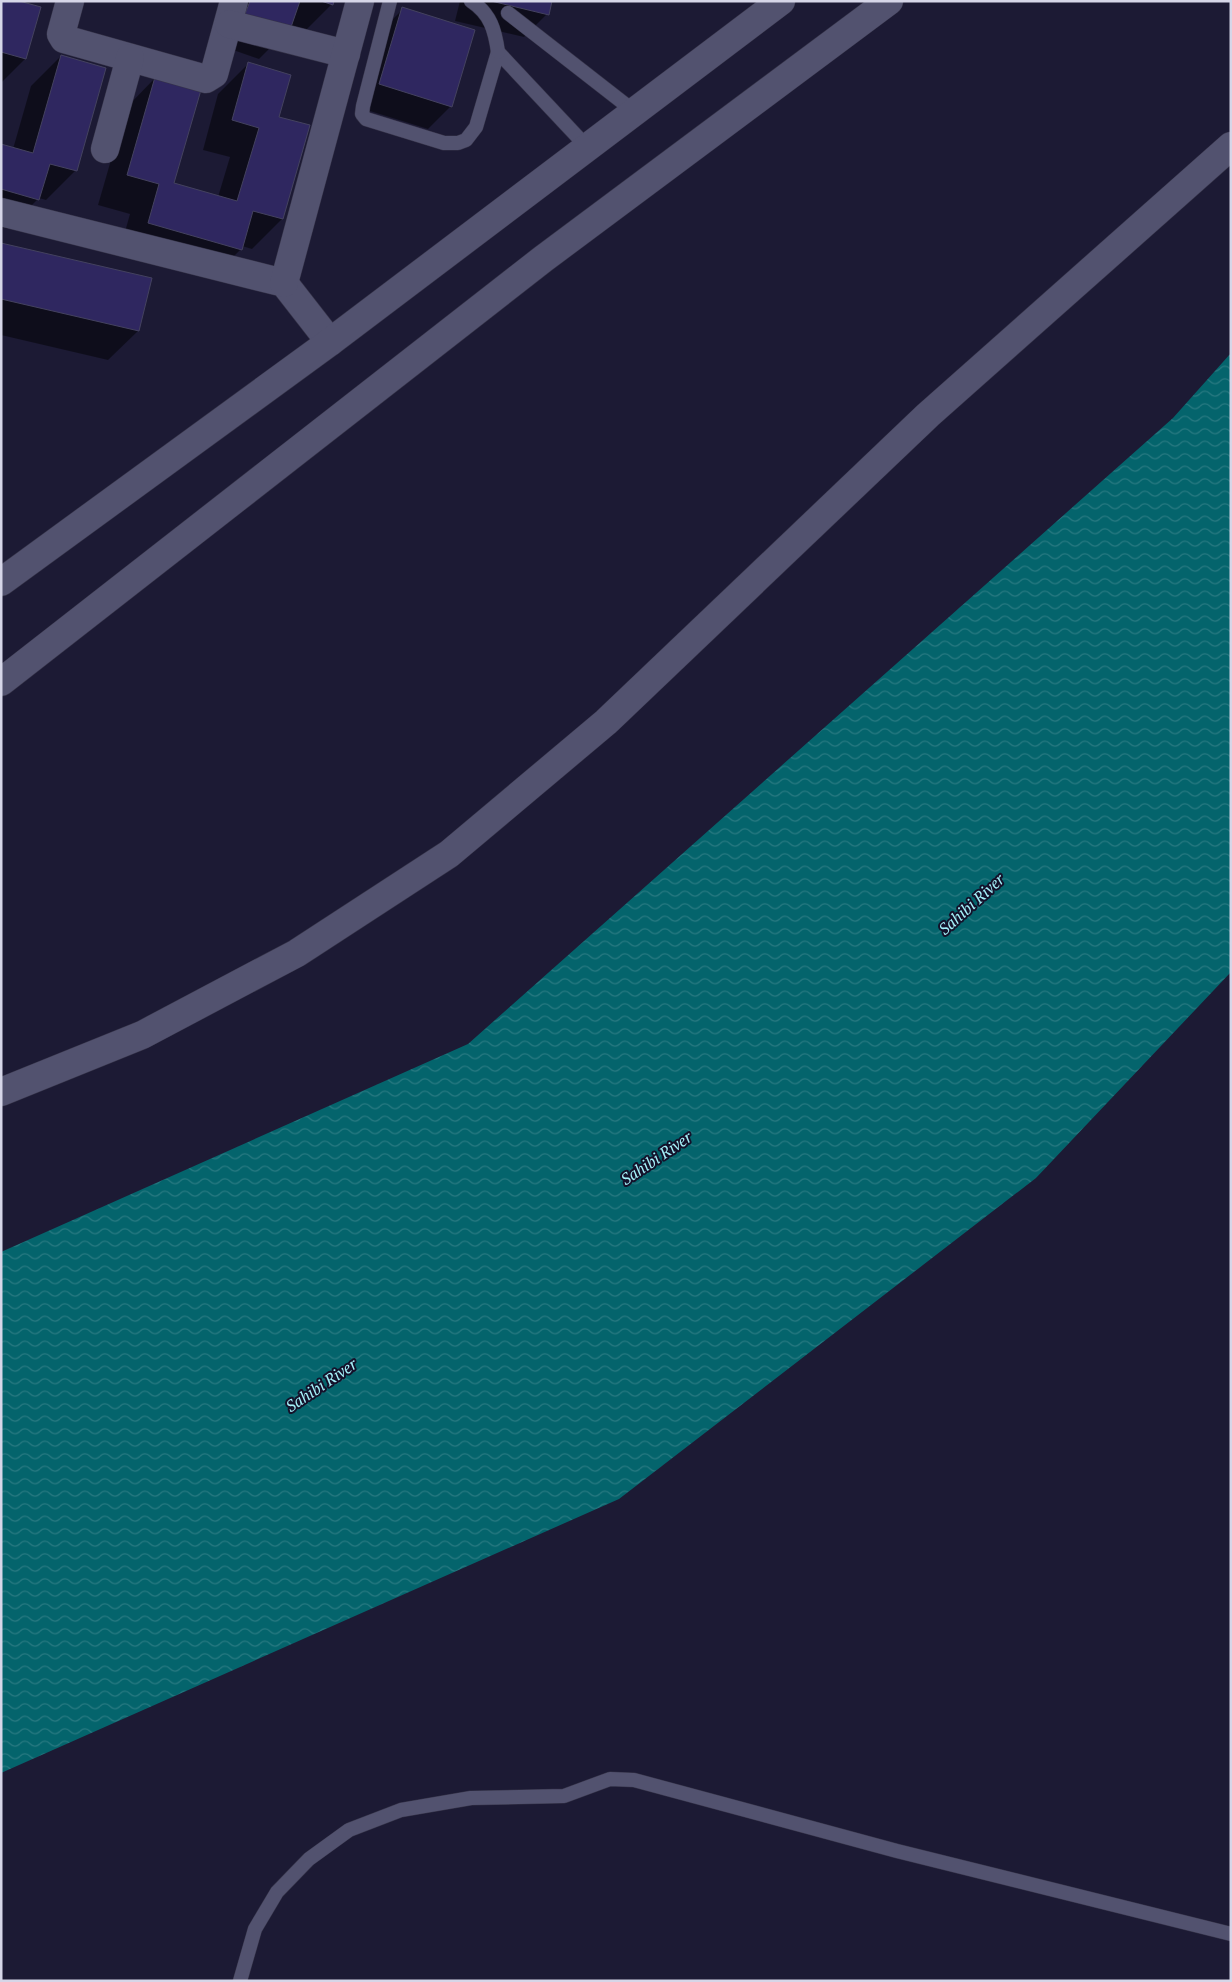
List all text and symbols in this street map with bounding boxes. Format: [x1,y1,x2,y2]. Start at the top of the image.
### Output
water label: Sahibi River [933,868,1009,940]
water label: Sahibi River [616,1126,697,1190]
water label: Sahibi River [281,1353,362,1417]

